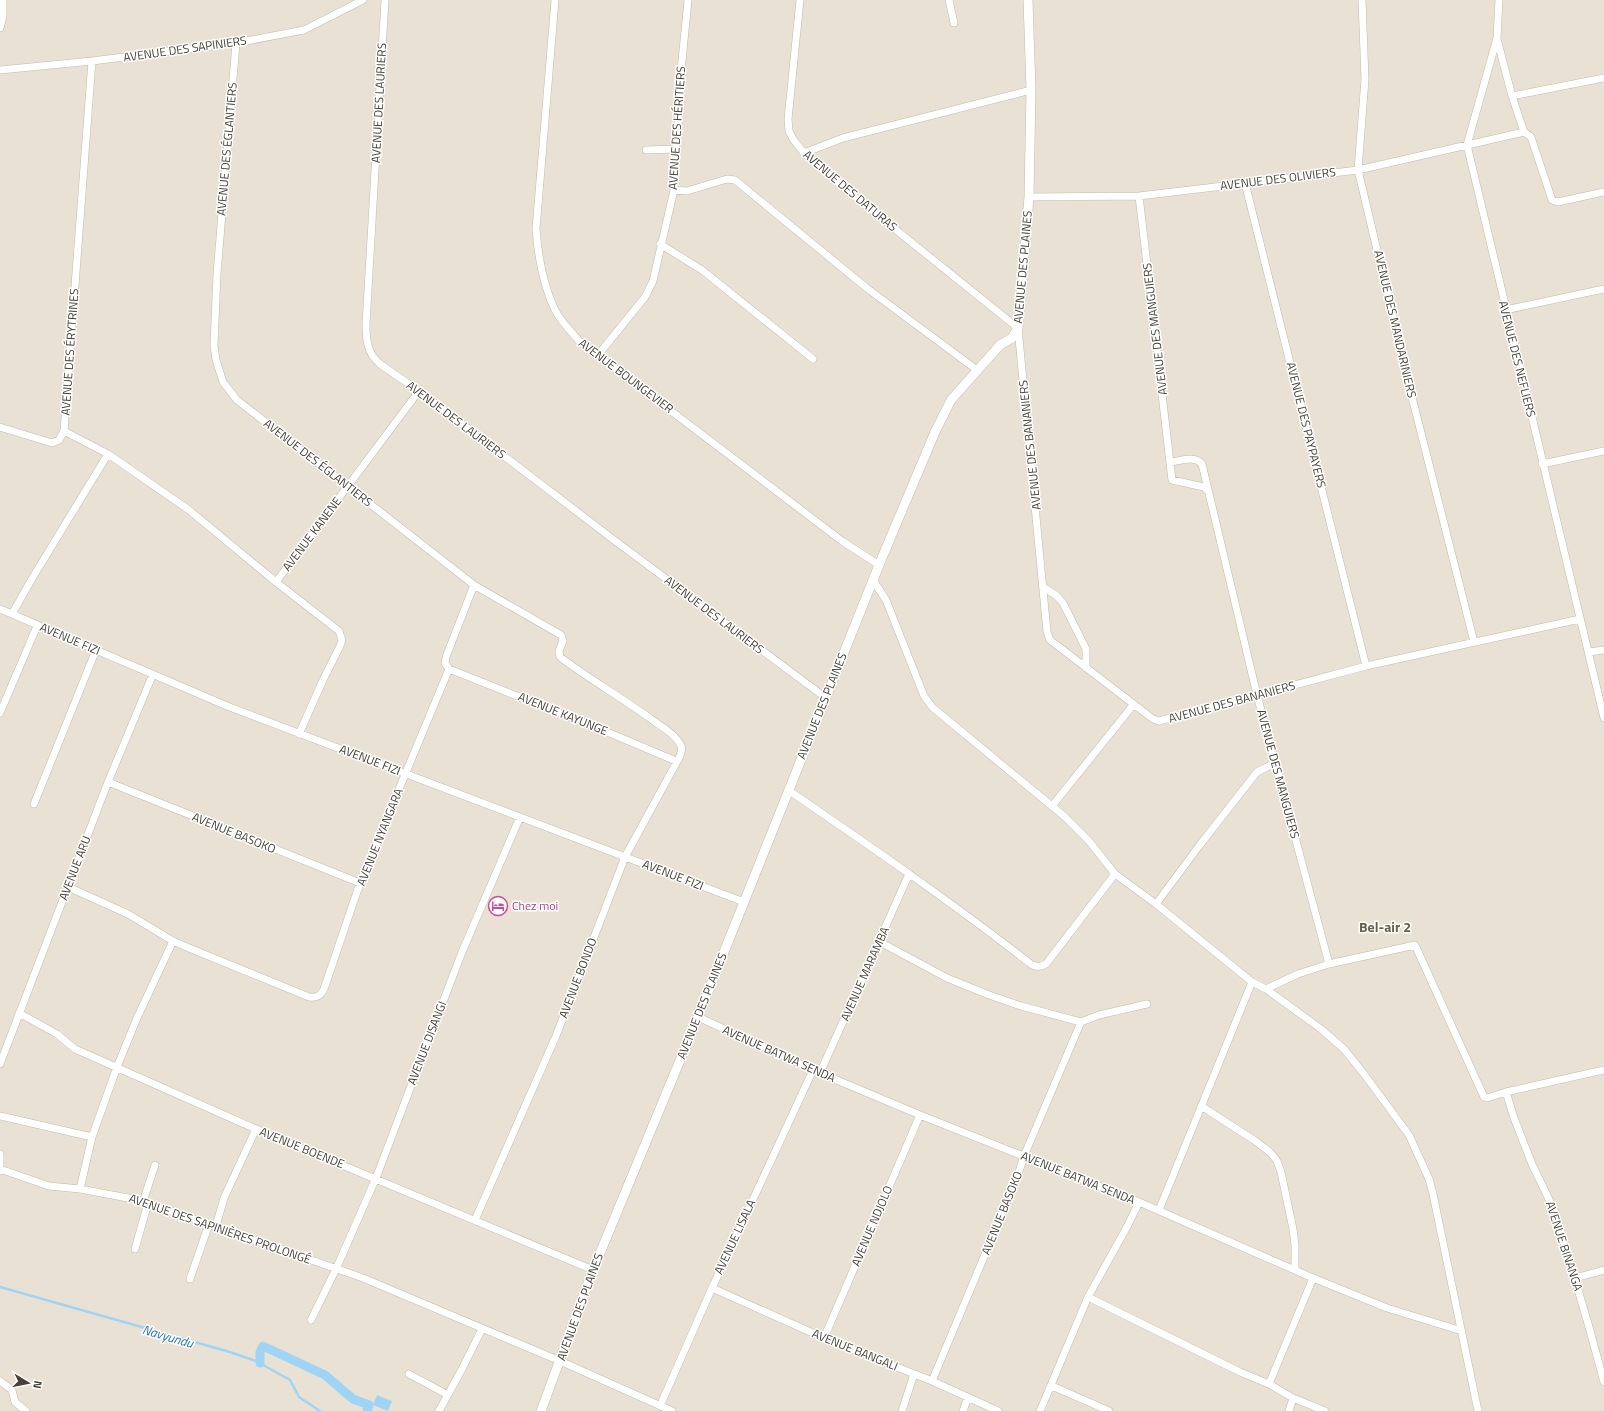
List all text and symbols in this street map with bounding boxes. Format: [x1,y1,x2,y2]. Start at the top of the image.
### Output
street label: AVENUE DES SAPINIERS [122,30,248,67]
street label: AVENUE DES LAURIERS [366,42,391,164]
street label: AVENUE DES HÉRITIERS [663,65,690,190]
street label: AVENUE DES ÉGLANTIERS [211,81,242,216]
street label: AVENUE DES DATURAS [799,145,902,236]
street label: AVENUE DES OLIVIERS [1219,162,1337,195]
street label: AVENUE DES PLAINES [1008,210,1037,324]
street label: AVENUE DES MANDARINIERS [1369,248,1422,400]
street label: AVENUE DES MANGUIERS [1137,262,1172,396]
street label: AVENUE DES ÉRYTRINES [56,288,83,416]
street label: AVENUE DES NEFLIERS [1494,299,1541,419]
street label: AVENUE BOUNGEVIER [575,333,678,418]
street label: AVENUE DES PAYPAYERS [1282,360,1331,490]
street label: AVENUE DES LAURIERS [402,376,510,463]
street label: AVENUE DES BANANIERS [1013,379,1046,511]
street label: AVENUE DES ÉGLANTIERS [260,414,377,511]
street label: AVENUE KANENE [277,492,346,575]
street label: AVENUE DES LAURIERS [660,571,768,658]
street label: AVENUE FIZI [37,617,103,660]
street label: AVENUE DES PLAINES [792,650,852,762]
street label: AVENUE DES BANANIERS [1166,675,1297,728]
street label: AVENUE KAYUNGE [515,687,611,740]
street label: AVENUE DES MANGUIERS [1252,707,1305,841]
street label: AVENUE FIZI [337,739,404,780]
street label: AVENUE NYANGARA [351,785,408,889]
street label: AVENUE BASOKO [189,807,279,858]
street label: AVENUE ARU [54,833,96,903]
street label: AVENUE FIZI [640,854,707,895]
hotel icon: Chez moi [487,895,509,917]
place label: Chez moi [512,896,558,915]
district label: Bel-air 2 [1359,916,1411,937]
street label: AVENUE MARAMBA [835,923,894,1024]
street label: AVENUE BONDO [553,935,602,1021]
street label: AVENUE DES PLAINES [672,950,732,1062]
street label: AVENUE DISANGI [402,998,451,1087]
street label: AVENUE BATWA SENDA [720,1020,839,1087]
street label: AVENUE BOENDE [257,1122,348,1173]
street label: AVENUE BATWA SENDA [1018,1146,1138,1209]
street label: AVENUE BASOKO [976,1168,1027,1258]
street label: AVENUE NDJOLO [846,1182,897,1269]
street label: AVENUE DES SAPINIÈRES PROLONGÉ [127,1188,314,1269]
street label: AVENUE LISALA [709,1196,760,1277]
street label: AVENUE BINANGA [1541,1198,1588,1293]
street label: AVENUE DES PLAINES [551,1250,608,1363]
water label: Navyundu [140,1319,197,1353]
street label: AVENUE BANGALI [809,1324,901,1375]
north arrow [8,1363,48,1403]
text: N [29,1380,46,1390]

